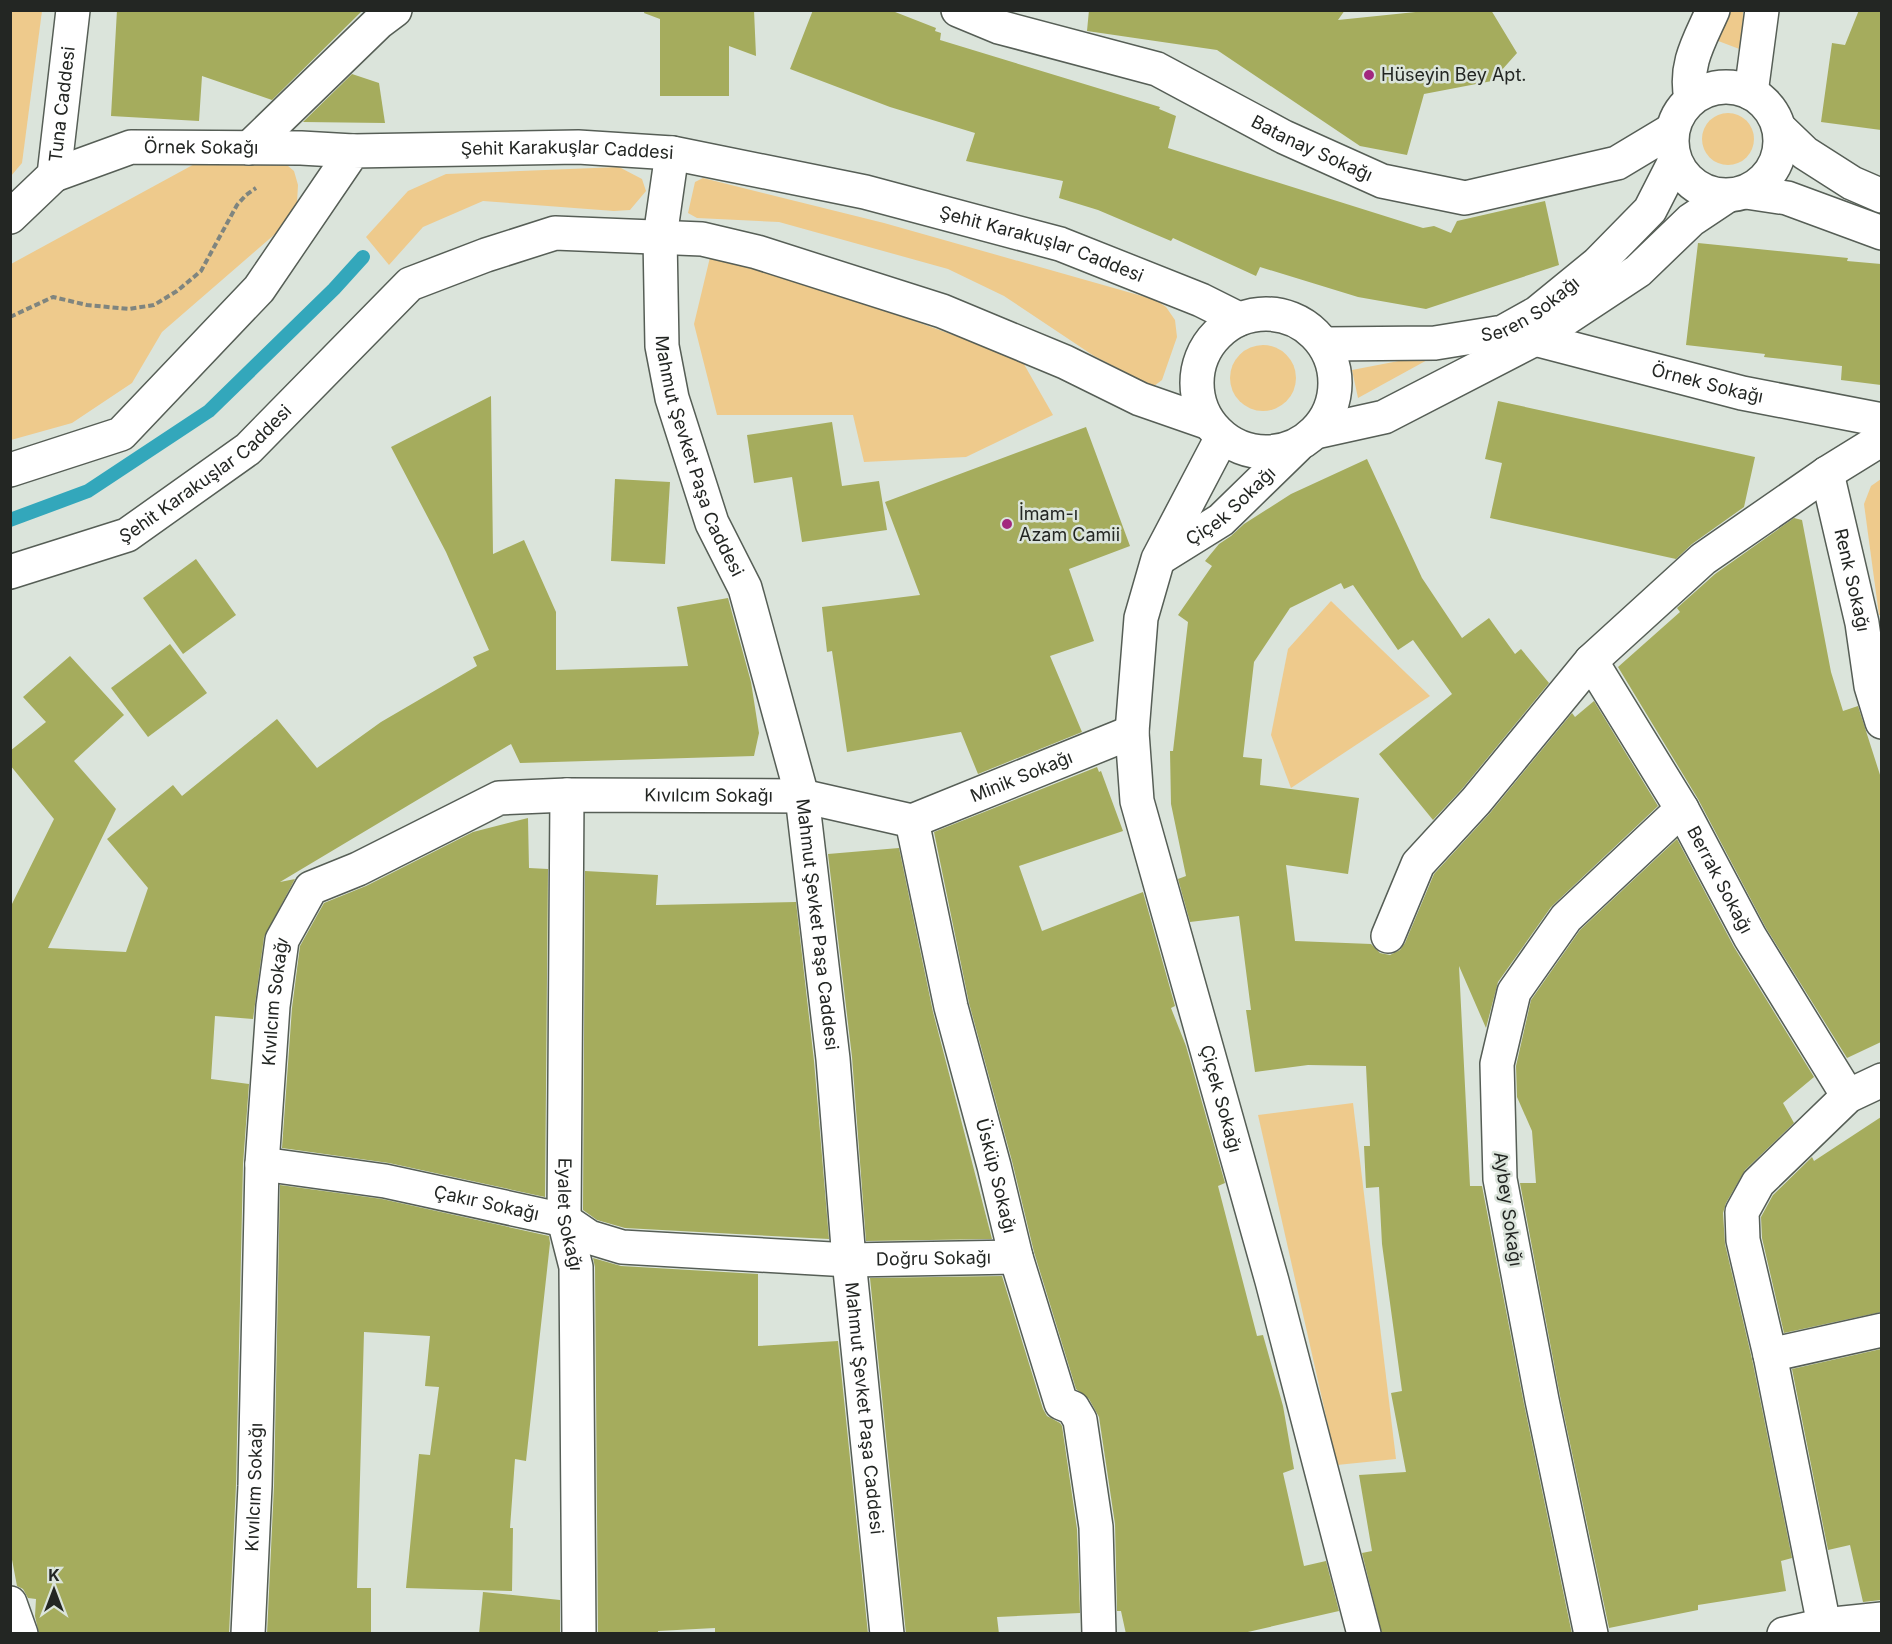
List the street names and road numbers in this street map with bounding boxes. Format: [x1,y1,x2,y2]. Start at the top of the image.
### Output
street label: Tuna Caddesi [45,45,79,163]
street label: Batanay Sokağı [1248,110,1376,185]
street label: Örnek Sokağı [144,135,258,158]
street label: Şehit Karakuşlar Caddesi [460,136,674,163]
street label: Şehit Karakuşlar Caddesi [937,201,1147,286]
street label: Seren Sokağı [1479,272,1583,345]
street label: Mahmut Şevket Paşa Caddesi [652,335,748,580]
street label: Örnek Sokağı [1649,358,1765,407]
street label: Şehit Karakuşlar Caddesi [117,400,295,547]
street label: Çiçek Sokağı [1182,462,1279,549]
street label: Renk Sokağı [1830,526,1874,633]
street label: Minik Sokağı [967,746,1075,806]
street label: Kıvılcım Sokağı [644,784,773,806]
street label: Mahmut Şevket Paşa Caddesi [792,797,843,1051]
street label: Berrak Sokağı [1683,822,1757,937]
street label: Kıvılcım Sokağı [258,933,292,1067]
street label: Çiçek Sokağı [1196,1042,1246,1155]
street label: Üsküp Sokağı [972,1116,1021,1235]
street label: Aybey Sokağı [1490,1150,1527,1268]
street label: Eyalet Sokağı [553,1158,587,1271]
street label: Çakır Sokağı [432,1181,541,1224]
street label: Doğru Sokağı [876,1246,991,1270]
street label: Mahmut Şevket Paşa Caddesi [841,1281,888,1535]
street label: Kıvılcım Sokağı [241,1423,266,1552]

